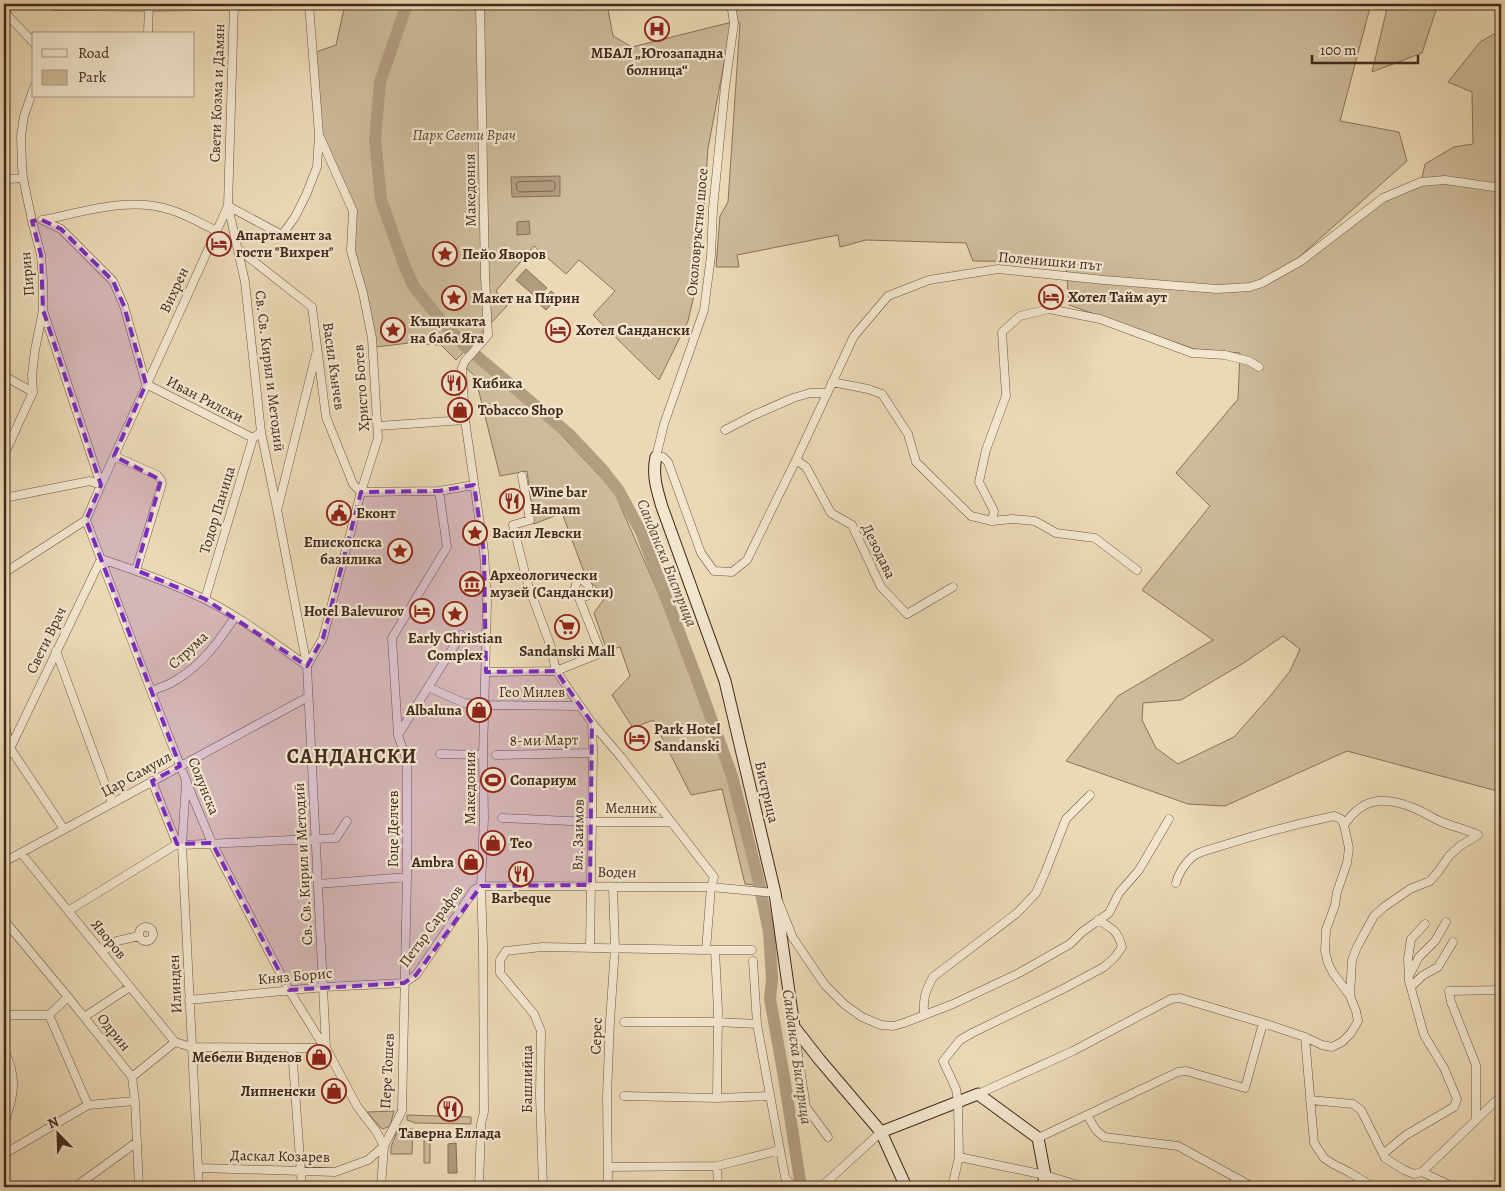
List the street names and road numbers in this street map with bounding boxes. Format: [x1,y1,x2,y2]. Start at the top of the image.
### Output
street label: Свети Козма и Дамян [205,23,229,163]
street label: Македония [459,153,481,227]
street label: Околовръстно шосе [681,167,713,297]
street label: Поленишки път [997,247,1103,276]
street label: Пирин [15,251,39,297]
street label: Вихрен [155,264,193,316]
street label: Св. Св. Кирил и Методий [250,289,290,453]
street label: Васил Кънчев [318,321,350,411]
street label: Христо Ботев [348,344,374,432]
street label: Иван Рилски [163,371,247,427]
street label: Тодор Паница [194,464,240,556]
street label: Дезодава [857,520,901,582]
street label: Свети Врач [21,603,71,677]
street label: Струма [164,626,212,674]
street label: Гео Милев [499,682,565,702]
street label: 8-ми Март [509,729,579,751]
street label: Цар Самуил [97,746,175,802]
street label: Македония [460,751,480,825]
street label: Солунска [183,754,225,818]
street label: Бистрица [750,759,784,825]
street label: Св. Св. Кирил и Методий [289,782,317,946]
street label: Гоце Делчев [383,790,403,868]
street label: Мелник [605,798,657,818]
street label: Вл. Заимов [567,799,589,871]
street label: Воден [597,862,637,882]
street label: Петър Сарафов [394,881,468,971]
street label: Яворов [87,915,131,963]
street label: Илинден [163,954,187,1014]
street label: Княз Борис [257,963,333,989]
street label: Одрин [93,1009,136,1055]
street label: Серес [585,1017,607,1055]
street label: Пере Тошев [375,1033,399,1109]
street label: Башлийца [517,1045,537,1113]
street label: Даскал Козарев [230,1145,330,1167]

